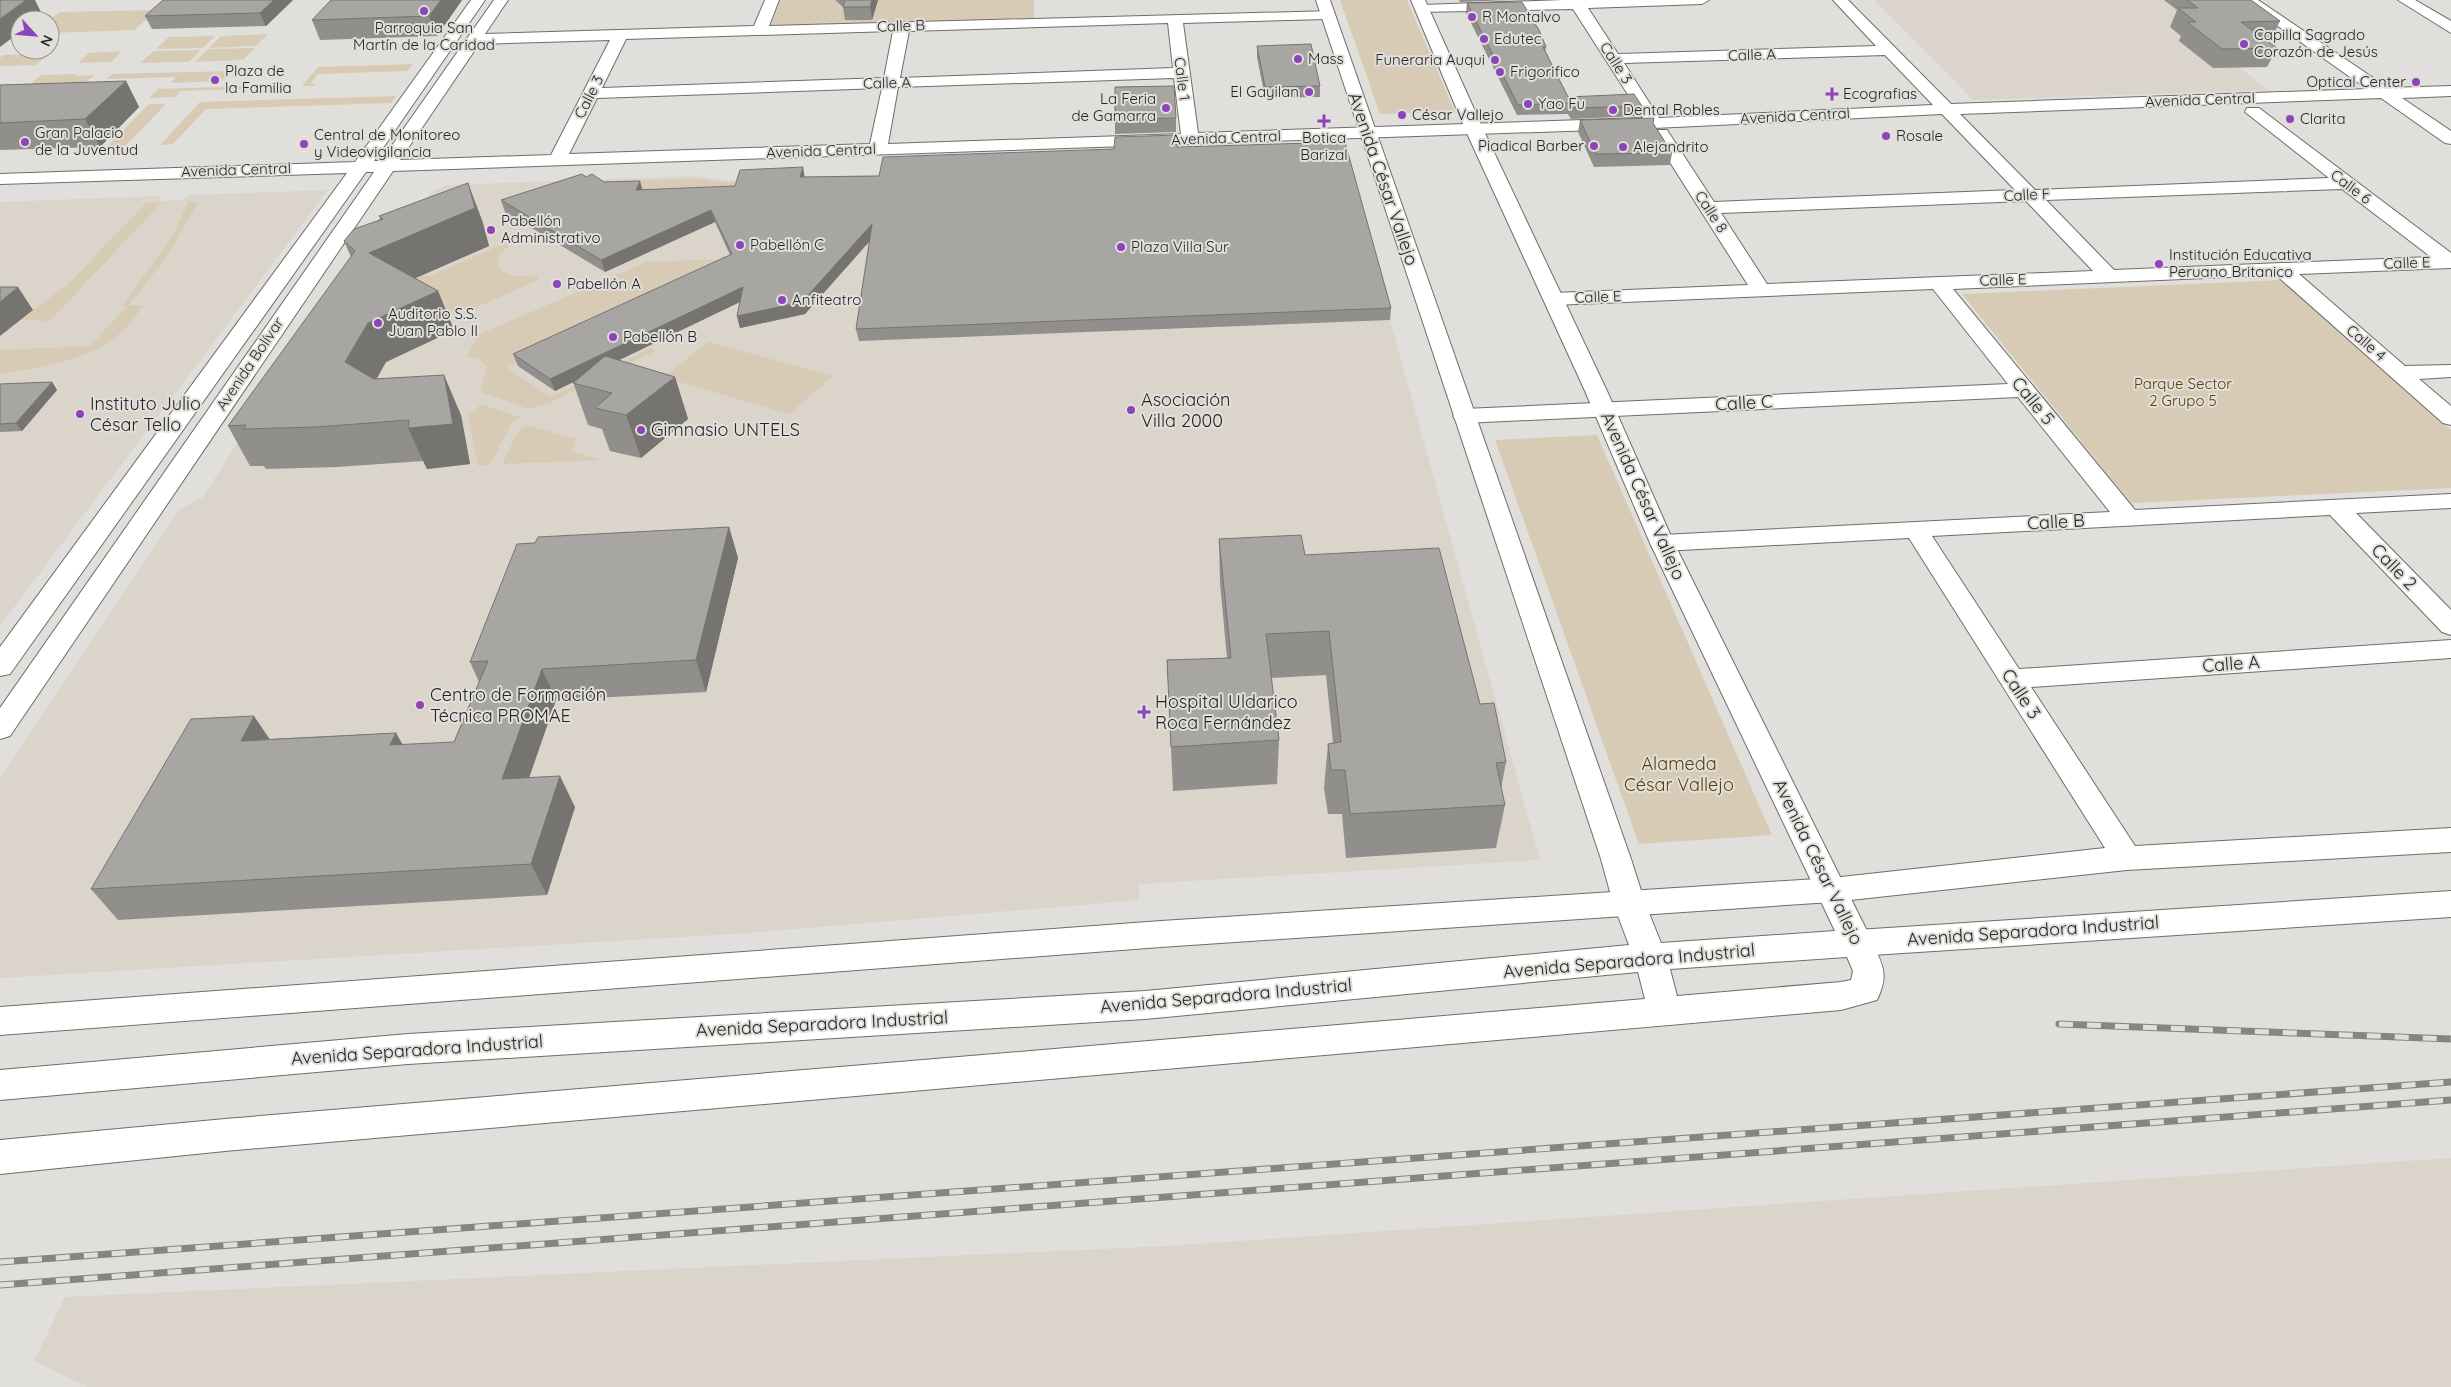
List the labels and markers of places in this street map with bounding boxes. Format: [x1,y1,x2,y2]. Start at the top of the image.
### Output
marker: Parroquia San Martín de la Caridad [418,5,430,17]
place label: R Montalvo [1482,7,1560,26]
marker: R Montalvo [1466,11,1478,23]
place label: Parroquia San Martín de la Caridad [353,18,495,54]
place label: Capilla Sagrado Corazón de Jesús [2254,25,2378,61]
place label: Edutec [1494,29,1542,48]
marker: Edutec [1478,33,1490,45]
marker: Capilla Sagrado Corazón de Jesús [2238,38,2250,50]
place label: Mass [1308,49,1344,68]
place label: Funeraria Auqui [1375,50,1485,69]
marker: Mass [1292,53,1304,65]
marker: Funeraria Auqui [1489,54,1501,66]
place label: Plaza de la Familia [225,61,292,97]
place label: Frigorifico [1510,62,1580,81]
marker: Frigorifico [1494,66,1506,78]
place label: Optical Center [2307,72,2406,91]
marker: Plaza de la Familia [209,74,221,86]
marker: Optical Center [2410,76,2422,88]
place label: El Gayilan [1230,82,1299,101]
place label: Ecografias [1843,84,1917,103]
marker: El Gayilan [1303,86,1315,98]
marker: Ecografias [1825,87,1839,101]
place label: La Feria de Gamarra [1071,89,1156,125]
place label: Yao Fu [1538,94,1585,113]
marker: Yao Fu [1522,98,1534,110]
place label: Dental Robles [1623,100,1720,119]
marker: La Feria de Gamarra [1160,102,1172,114]
marker: Dental Robles [1607,104,1619,116]
place label: César Vallejo [1412,105,1504,124]
marker: César Vallejo [1396,109,1408,121]
place label: Clarita [2300,109,2346,128]
marker: Clarita [2284,113,2296,125]
marker: Botica Barizal [1318,115,1330,127]
place label: Gran Palacio de la Juventud [35,123,138,159]
place label: Central de Monitoreo y Videovigilancia [314,125,460,161]
place label: Rosale [1896,126,1943,145]
place label: Botica Barizal [1300,128,1348,164]
marker: Rosale [1880,130,1892,142]
marker: Gran Palacio de la Juventud [19,136,31,148]
place label: Piadical Barber [1478,136,1584,155]
place label: Alejandrito [1633,137,1708,156]
marker: Central de Monitoreo y Videovigilancia [298,138,310,150]
marker: Piadical Barber [1588,140,1600,152]
marker: Alejandrito [1617,141,1629,153]
place label: Pabellón Administrativo [501,211,601,247]
marker: Pabellón Administrativo [485,224,497,236]
place label: Pabellón C [750,235,824,254]
place label: Plaza Villa Sur [1131,237,1229,256]
marker: Pabellón C [734,239,746,251]
marker: Plaza Villa Sur [1115,241,1127,253]
place label: Institución Educativa Peruano Britanico [2169,245,2312,281]
marker: Institución Educativa Peruano Britanico [2153,258,2165,270]
place label: Pabellón A [567,274,641,293]
marker: Pabellón A [551,278,563,290]
place label: Anfiteatro [792,290,861,309]
marker: Anfiteatro [776,294,788,306]
place label: Auditorio S.S. Juan Pablo II [388,304,478,340]
marker: Auditorio S.S. Juan Pablo II [372,317,384,329]
place label: Pabellón B [623,327,697,346]
marker: Pabellón B [607,331,619,343]
place label: Asociación Villa 2000 [1141,388,1231,432]
place label: Instituto Julio César Tello [90,392,201,436]
marker: Asociación Villa 2000 [1125,404,1137,416]
marker: Instituto Julio César Tello [74,408,86,420]
place label: Gimnasio UNTELS [651,418,800,441]
marker: Gimnasio UNTELS [635,424,647,436]
place label: Centro de Formación Técnica PROMAE [430,683,606,727]
place label: Hospital Uldarico Roca Fernández [1155,690,1298,734]
marker: Centro de Formación Técnica PROMAE [414,699,426,711]
marker: Hospital Uldarico Roca Fernández [1137,705,1151,719]

